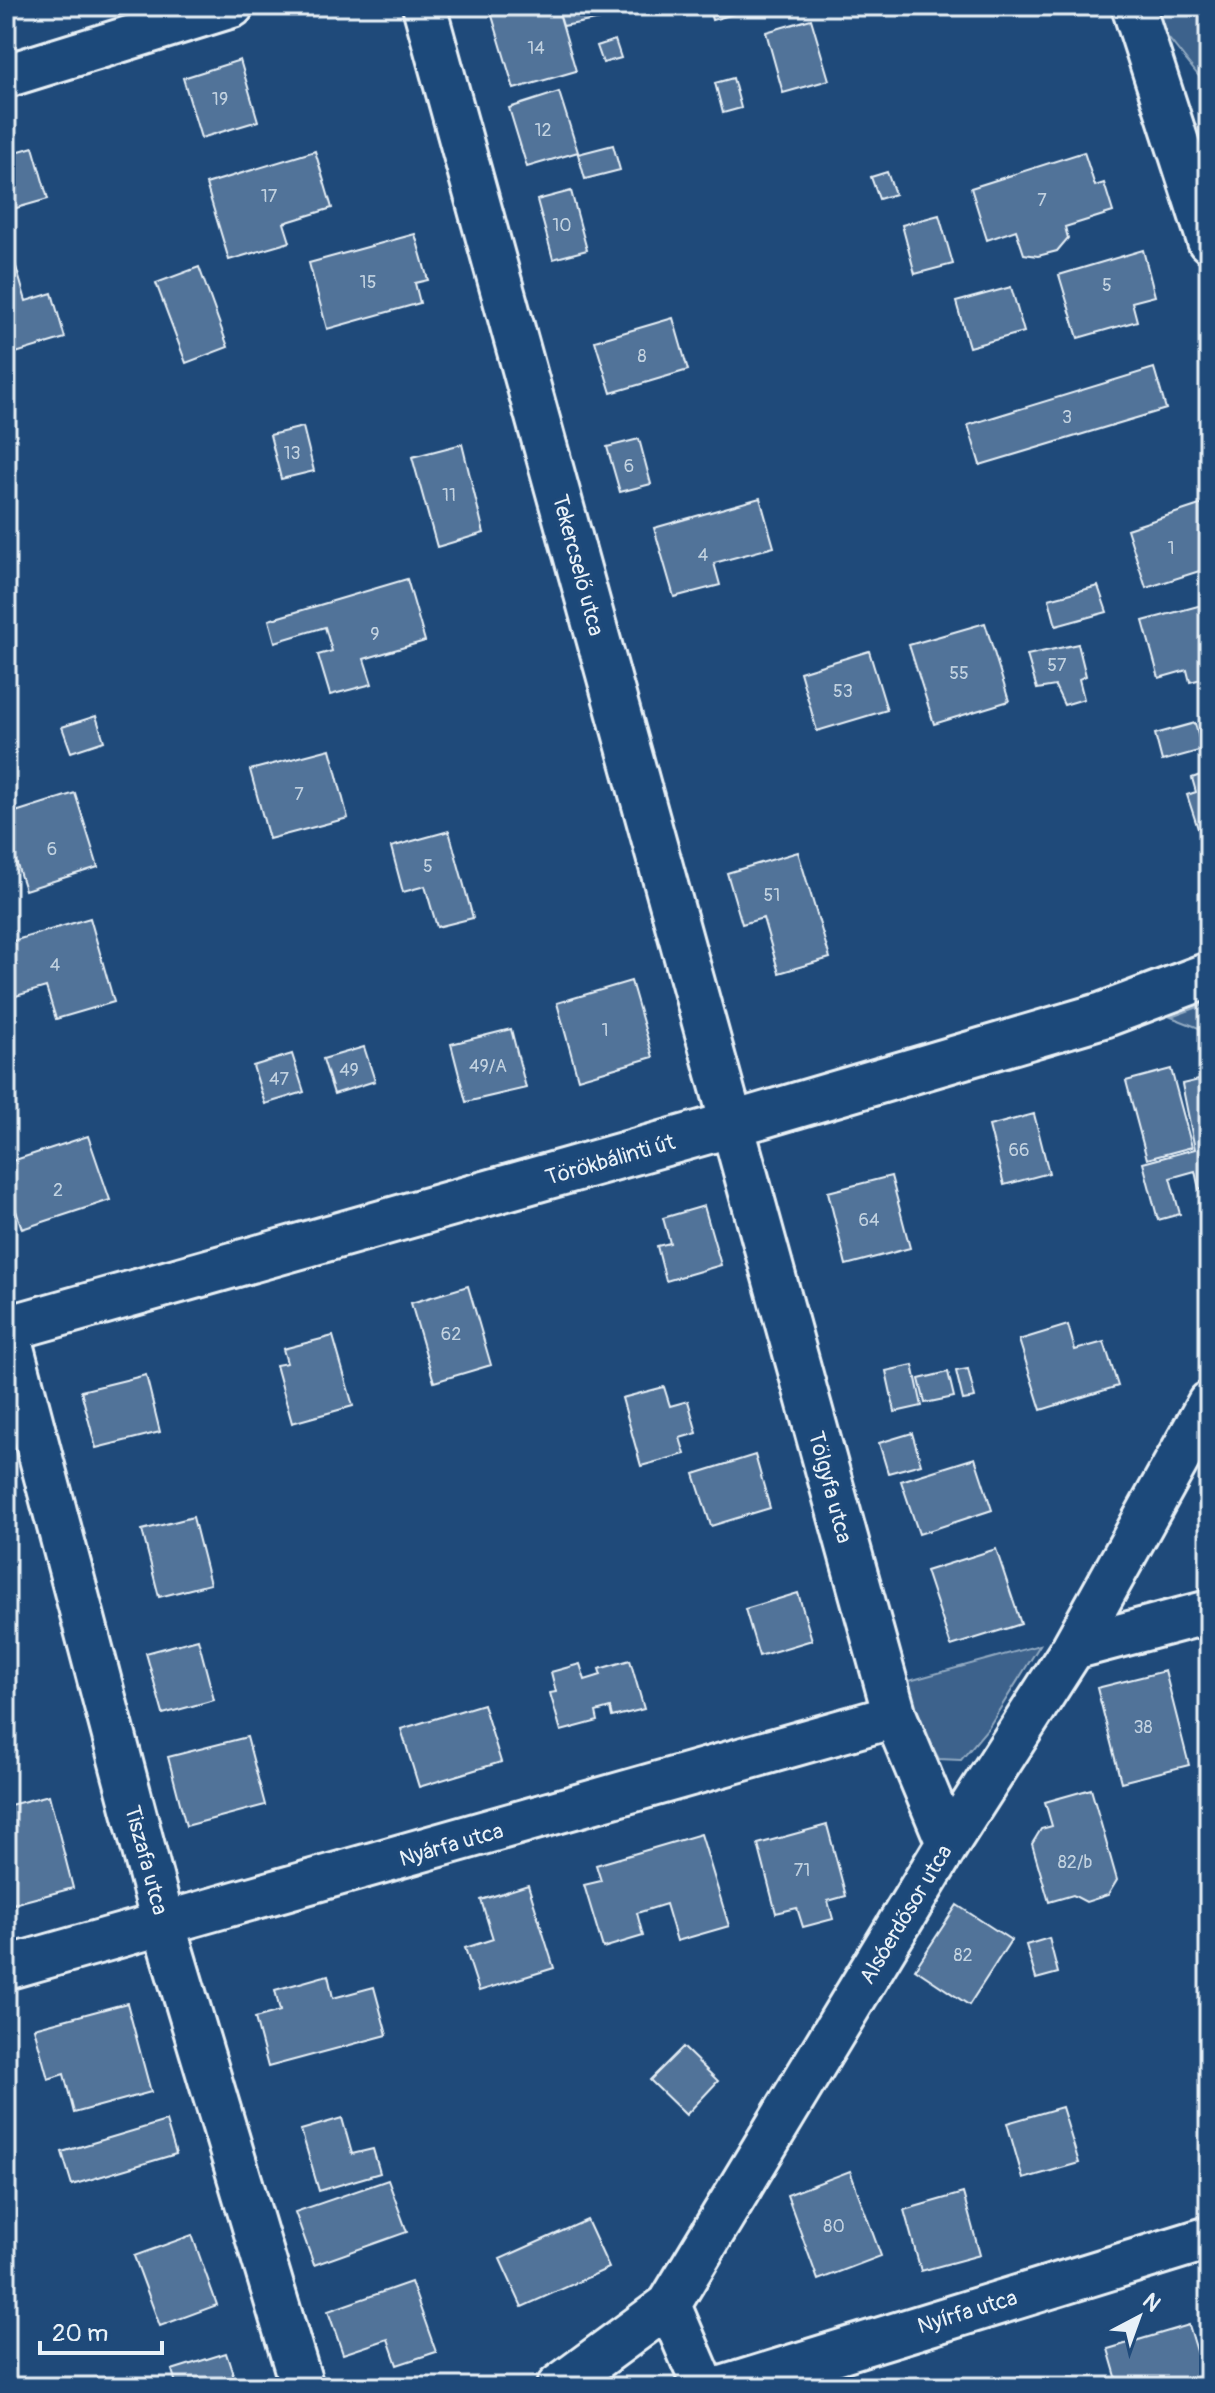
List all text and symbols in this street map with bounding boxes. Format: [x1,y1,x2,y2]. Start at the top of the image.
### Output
house number: 14 [527,37,545,60]
house number: 19 [212,88,228,111]
house number: 12 [534,119,552,142]
house number: 17 [261,185,278,208]
house number: 7 [1037,189,1047,212]
house number: 10 [552,214,572,237]
house number: 15 [360,271,376,294]
house number: 5 [1102,274,1112,297]
house number: 8 [637,345,647,368]
house number: 3 [1062,406,1072,429]
house number: 13 [283,442,301,465]
house number: 6 [624,455,634,478]
house number: 11 [442,484,456,507]
street label: Tekercselő utca [546,492,610,639]
house number: 1 [1167,537,1175,560]
house number: 4 [698,544,709,567]
house number: 9 [370,623,380,646]
house number: 57 [1047,654,1067,677]
house number: 55 [949,662,969,685]
house number: 53 [833,680,853,703]
house number: 7 [294,783,304,806]
house number: 6 [47,838,57,861]
house number: 5 [423,855,433,878]
house number: 51 [764,884,780,907]
house number: 4 [50,954,61,977]
house number: 1 [601,1019,609,1042]
house number: 49/A [469,1055,507,1078]
house number: 49 [339,1059,359,1082]
house number: 47 [269,1068,289,1091]
street label: Törökbálinti út [542,1128,678,1192]
house number: 66 [1009,1139,1029,1162]
house number: 2 [53,1179,63,1202]
house number: 64 [859,1209,880,1232]
house number: 62 [441,1323,461,1346]
street label: Tölgyfa utca [802,1428,858,1546]
house number: 38 [1133,1716,1153,1739]
street label: Tiszafa utca [118,1803,174,1918]
street label: Nyárfa utca [396,1817,506,1873]
street label: Alsóerdősor utca [853,1840,959,1989]
house number: 82/b [1058,1851,1092,1874]
house number: 71 [794,1859,810,1882]
house number: 82 [953,1944,973,1967]
house number: 80 [823,2215,845,2238]
north arrow [1099,2277,1179,2357]
street label: Nyírfa utca [914,2284,1020,2340]
text: N [1137,2287,1166,2318]
scale bar [40,2305,162,2355]
text: 20 m [52,2319,108,2348]

